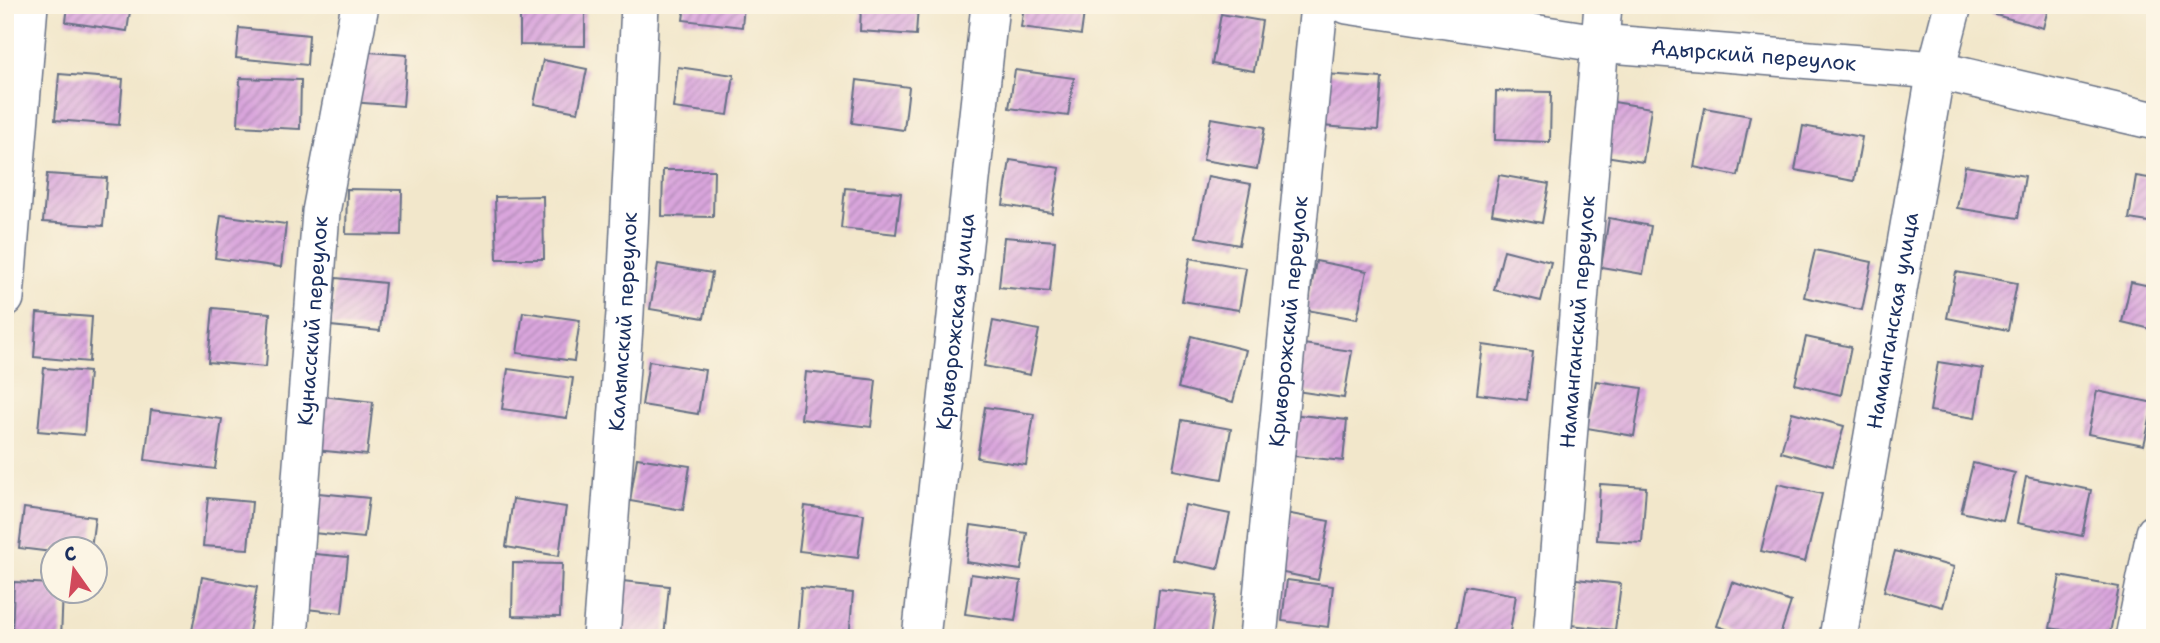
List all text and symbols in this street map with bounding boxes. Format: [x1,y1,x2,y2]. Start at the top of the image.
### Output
street label: Адырский переулок [1650,33,1857,78]
street label: Наманганский переулок [1553,194,1602,450]
street label: Криворожский переулок [1262,195,1315,448]
street label: Наманганская улица [1860,210,1925,431]
street label: Калымский переулок [602,211,644,433]
street label: Криворожская улица [930,212,981,432]
street label: Кунасский переулок [291,215,335,427]
north arrow [38,534,108,604]
text: С [61,540,79,568]

